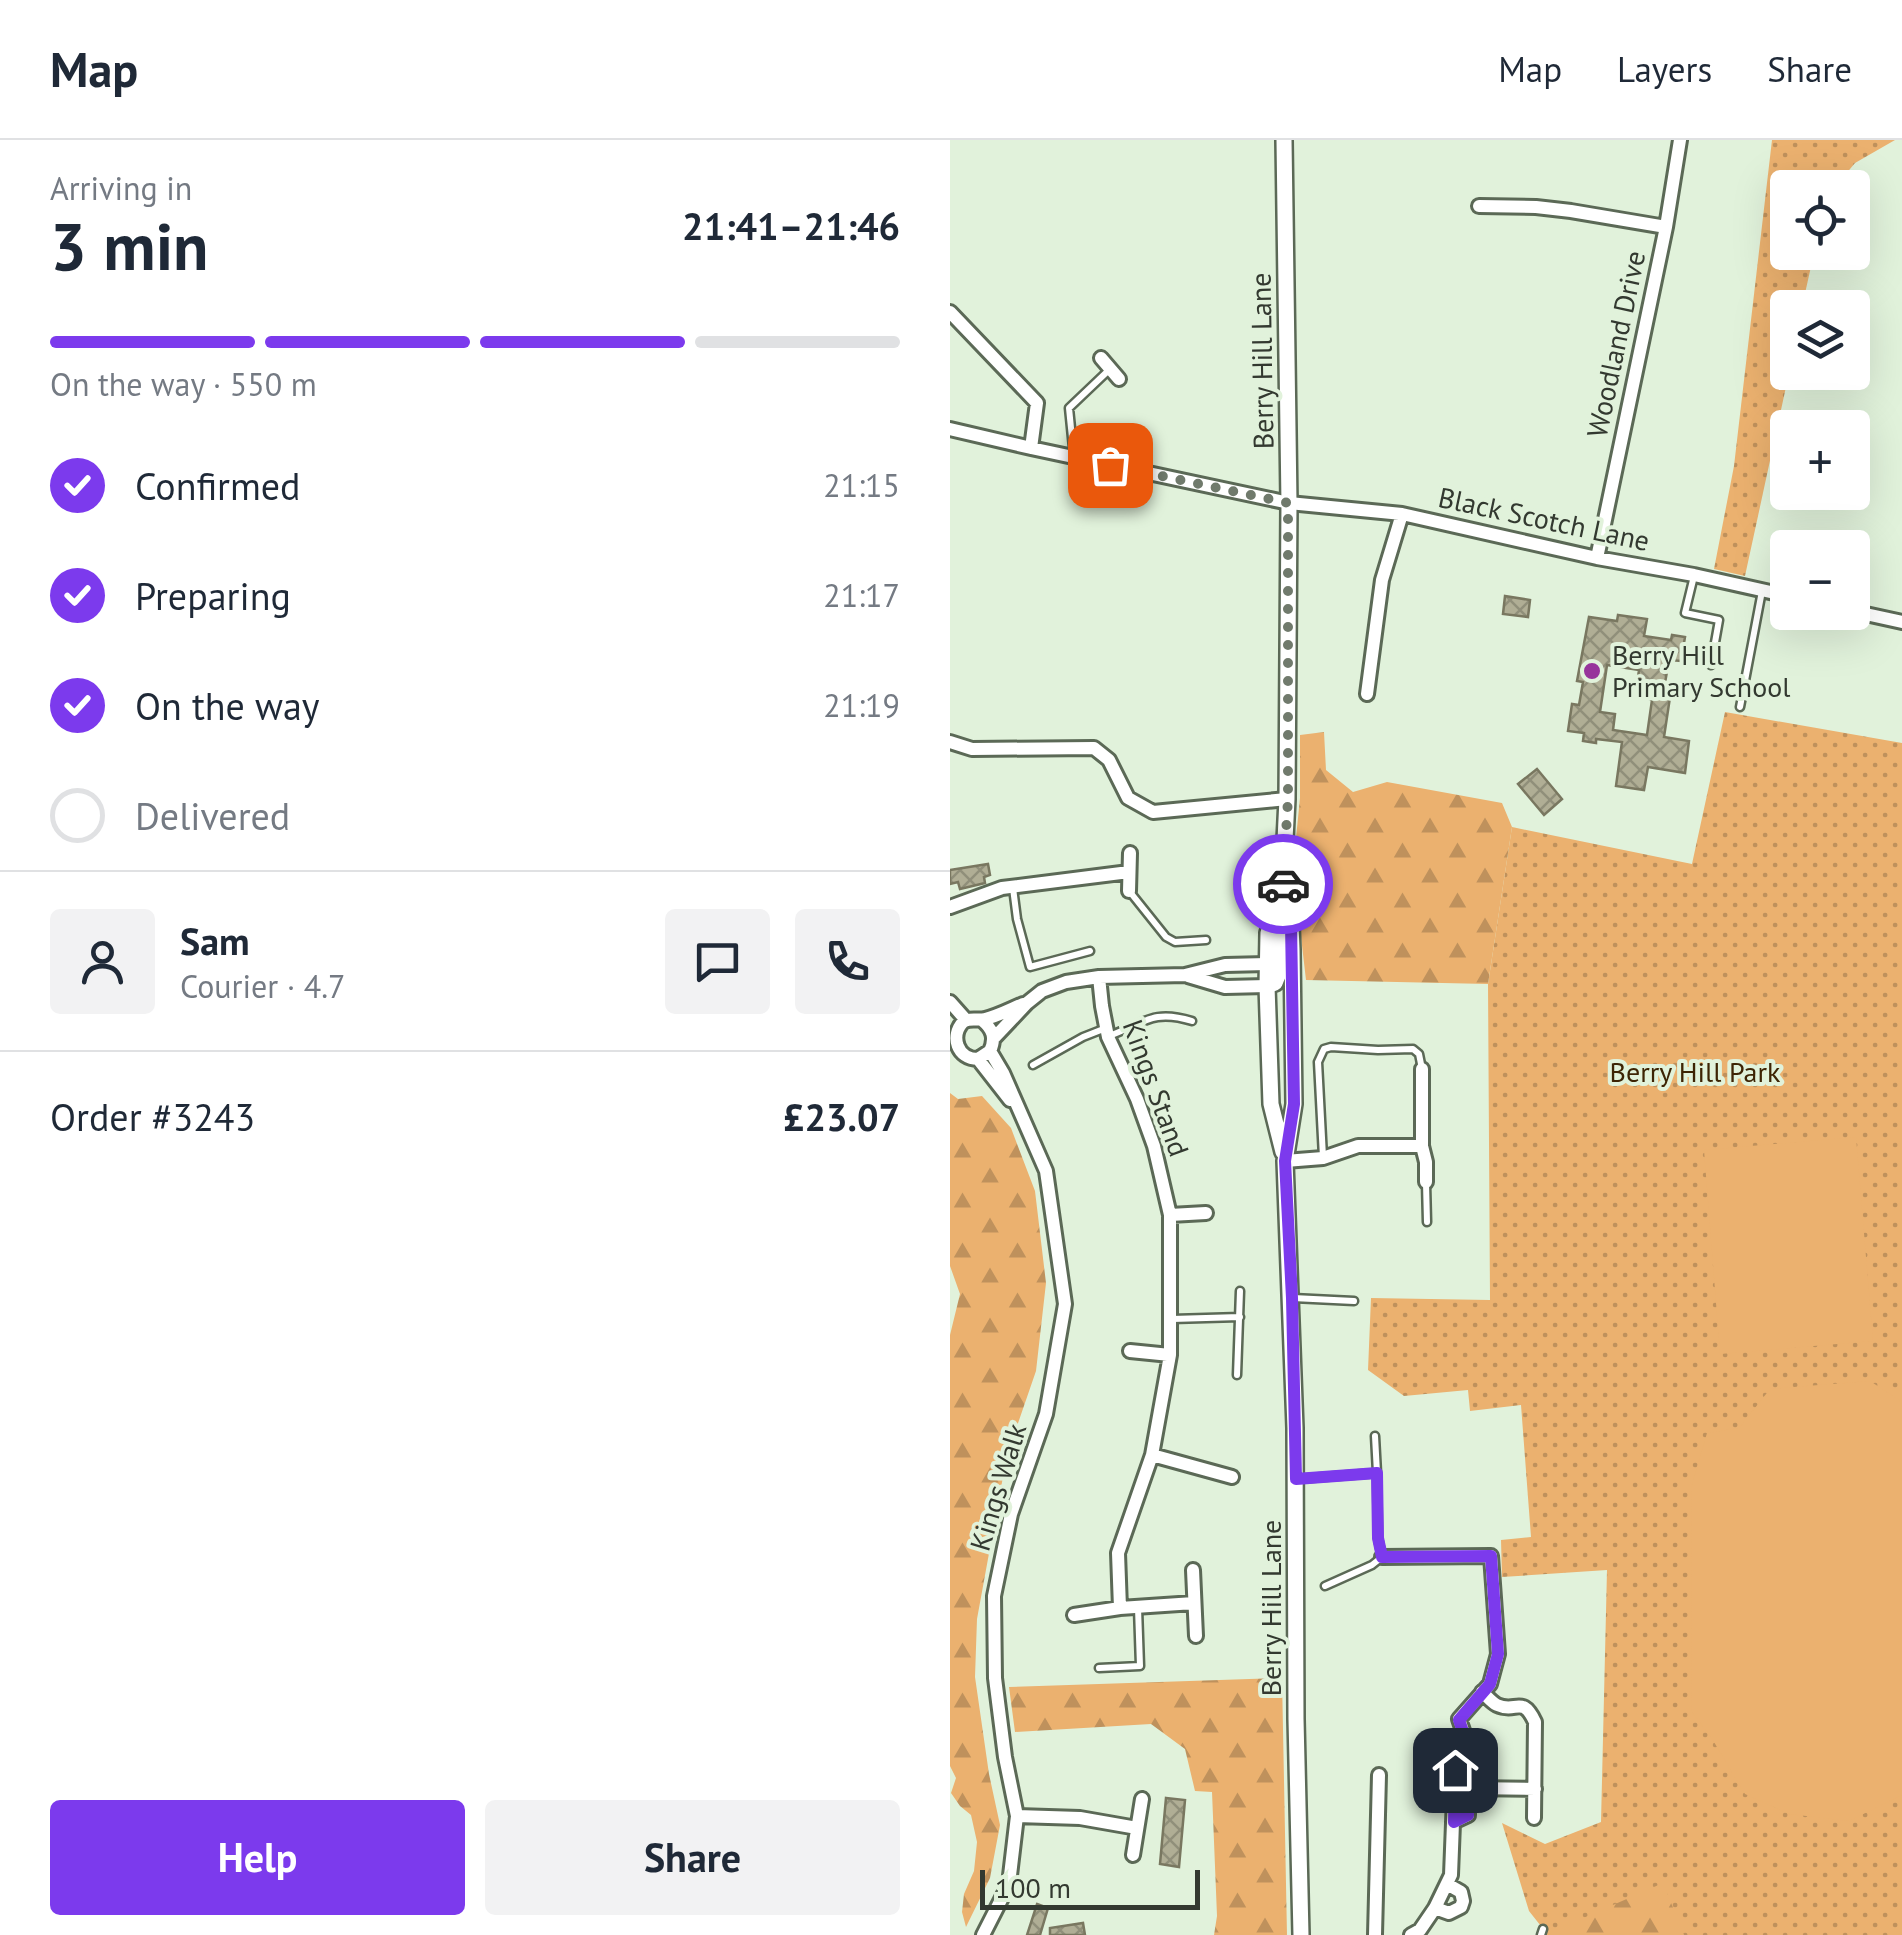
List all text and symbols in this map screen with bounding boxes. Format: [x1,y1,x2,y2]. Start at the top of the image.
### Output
text: Map [50,38,138,100]
text: Map [1498,46,1562,92]
text: Layers [1617,46,1712,92]
text: Share [1767,46,1852,92]
text: Arriving in [50,167,192,209]
map controls [1770,170,1870,630]
button: locate [1770,170,1870,270]
text: 21:41–21:46 [682,201,900,250]
text: 3 min [50,204,209,288]
street label: Woodland Drive [1578,247,1653,441]
street label: Berry Hill Lane [1241,272,1282,450]
button: layers [1770,290,1870,390]
text: On the way · 550 m [50,363,317,405]
button: + [1770,410,1870,510]
pin [1068,423,1153,508]
icon: bag [1083,438,1138,493]
icon: check [50,458,105,513]
text: Confirmed [135,461,301,510]
text: 21:15 [823,464,900,506]
street label: Black Scotch Lane [1435,478,1653,559]
button: − [1770,530,1870,630]
icon: check [50,568,105,623]
text: Preparing [135,571,291,620]
text: 21:17 [823,574,900,616]
place label: Berry Hill Primary School [1612,636,1790,705]
marker: Berry Hill Primary School [1581,660,1603,682]
icon: check [50,678,105,733]
text: On the way [135,681,320,730]
text: 21:19 [823,684,900,726]
text: Delivered [135,791,290,840]
courier [1233,834,1333,934]
icon: car [1256,857,1311,912]
button: person [50,909,155,1014]
button: chat [665,909,770,1014]
button: phone [795,909,900,1014]
text: Sam [180,916,250,965]
text: Courier · 4.7 [180,965,346,1007]
street label: Kings Stand [1115,1014,1198,1161]
park label: Berry Hill Park [1610,1053,1781,1090]
text: Order #3243 [50,1092,255,1141]
text: £23.07 [783,1092,900,1141]
street label: Kings Walk [961,1418,1035,1555]
street label: Berry Hill Lane [1252,1520,1289,1696]
pin [1413,1728,1498,1813]
icon: home [1428,1743,1483,1798]
button: Help [50,1800,465,1915]
button: Share [485,1800,900,1915]
scale bar [980,1865,1200,1910]
text: 100 m [995,1869,1071,1906]

